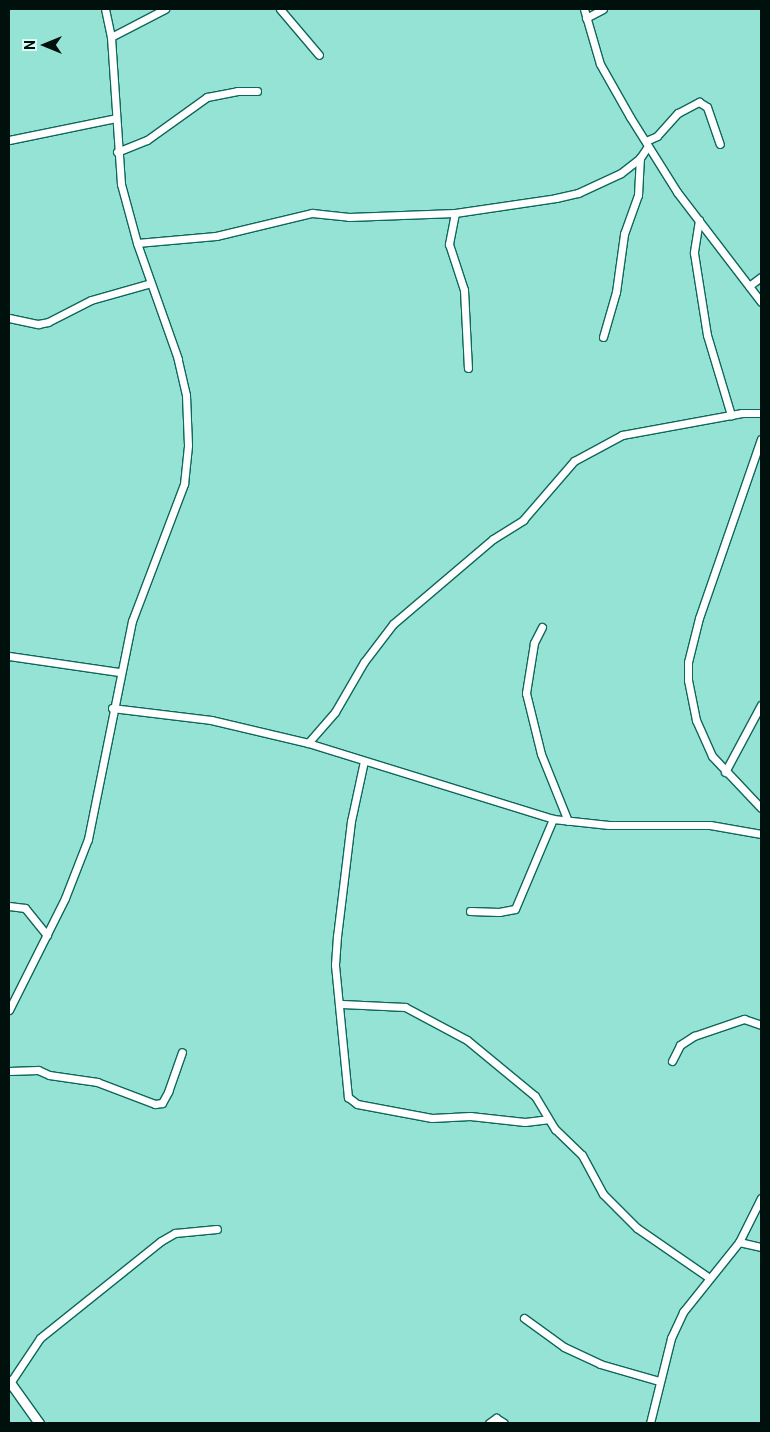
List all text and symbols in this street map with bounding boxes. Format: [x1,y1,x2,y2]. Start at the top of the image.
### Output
north arrow [20,20,70,70]
text: N [22,40,38,50]

